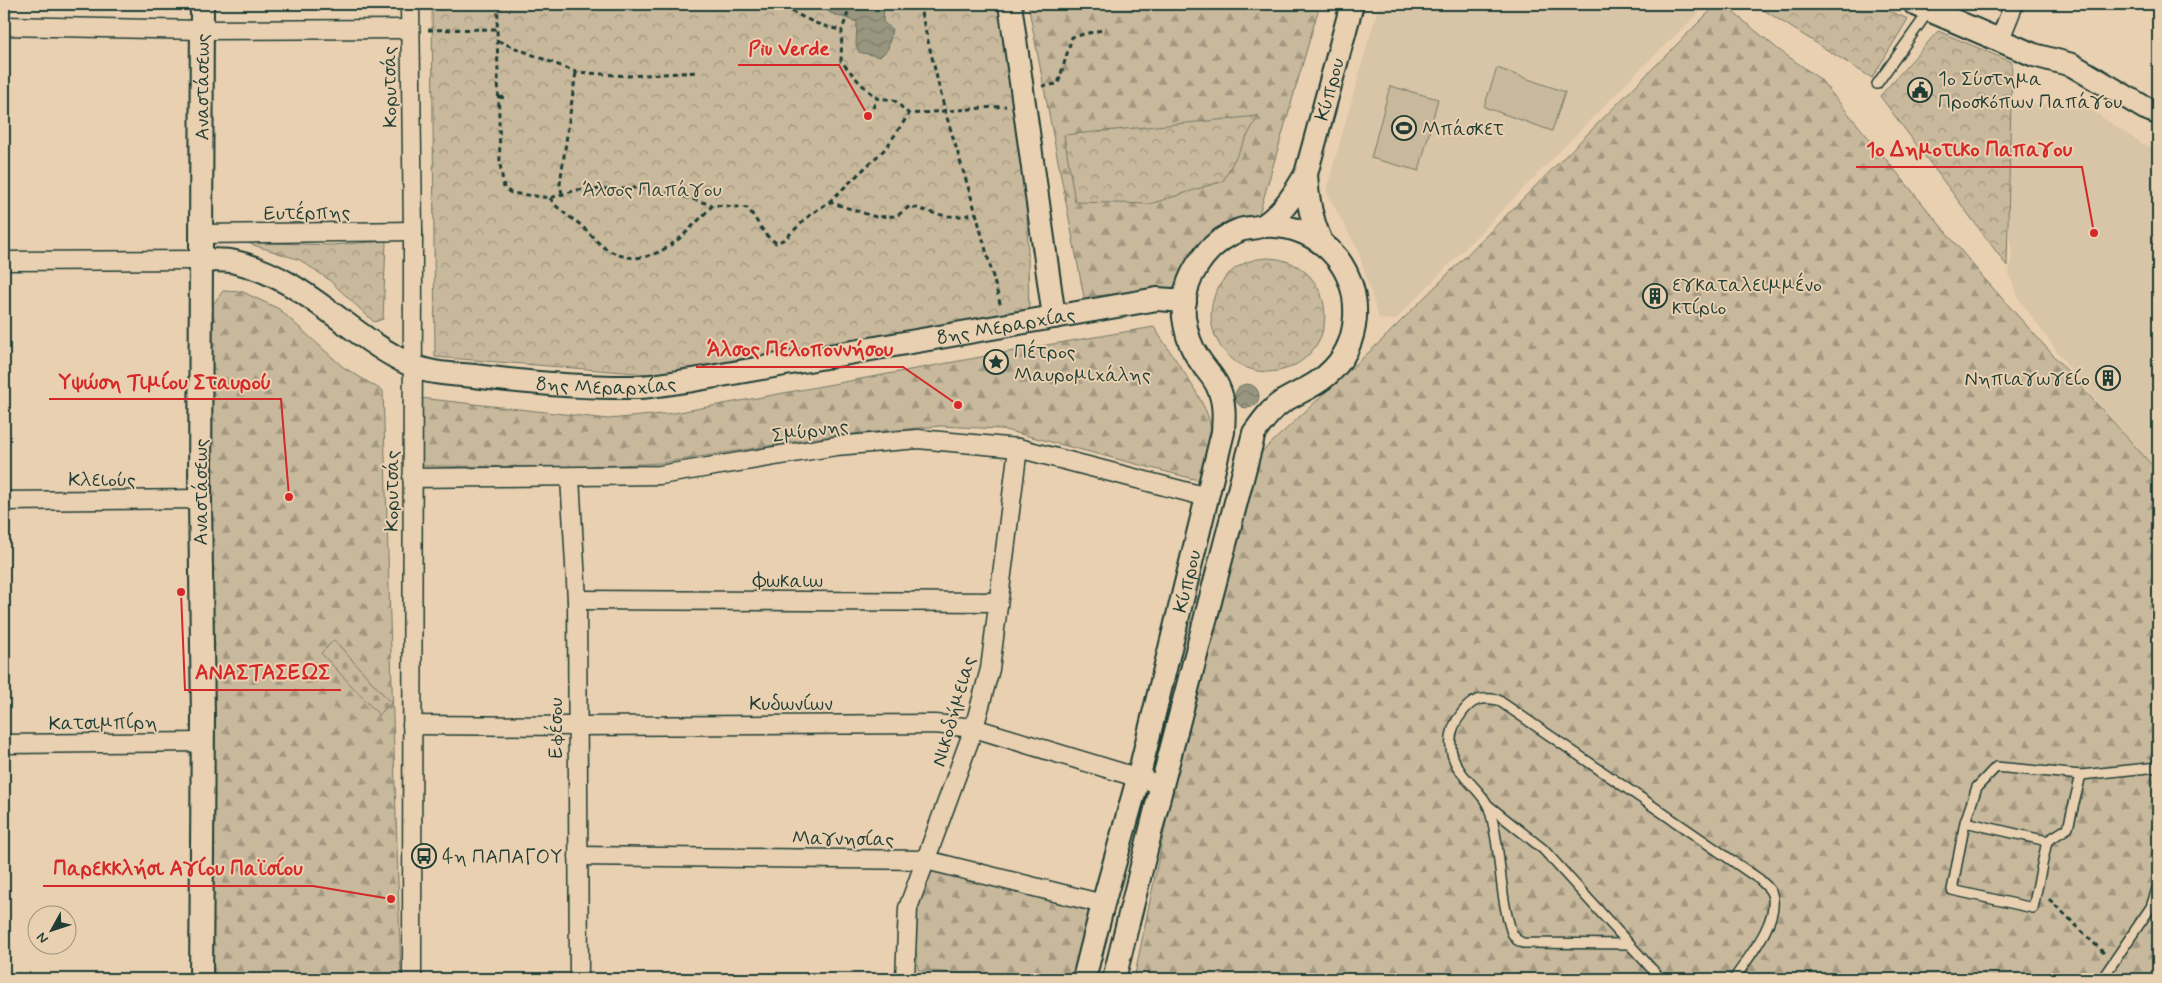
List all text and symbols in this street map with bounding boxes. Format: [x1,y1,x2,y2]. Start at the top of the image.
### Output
callout: Piu Verde [738,29,839,65]
street label: Αναστάσεως [189,33,217,141]
text: Piu Verde [748,35,830,63]
street label: Κορυτσάς [376,46,405,128]
street label: Κύπρου [1309,55,1352,124]
place label: 1ο Σύστημα Προσκόπων Παπάγου [1938,66,2122,116]
public building icon: 1ο Σύστημα Προσκόπων Παπάγου [1907,77,1933,103]
sports icon: Μπάσκετ [1391,115,1417,141]
place label: Μπάσκετ [1422,116,1504,143]
callout: 1ο Δημοτικο Παπαγου [1856,131,2082,167]
text: 1ο Δημοτικο Παπαγου [1866,136,2073,164]
park label: Άλσος Παπάγου [582,177,722,204]
street label: Ευτέρπης [263,199,351,228]
place label: εγκαταλειμμένο κτίριο [1672,272,1822,322]
building icon: εγκαταλειμμένο κτίριο [1642,283,1668,309]
street label: 8ης Μεραρχίας [934,301,1078,352]
callout: Άλσος Πελοποννήσου [696,331,903,367]
text: Άλσος Πελοποννήσου [707,336,894,364]
place label: Πέτρος Μαυρομιχάλης [1014,339,1151,389]
place icon: Πέτρος Μαυρομιχάλης [983,349,1009,375]
callout: Υψώση Τιμίου Σταυρού [49,363,281,399]
building icon: Νηπιαγωγείο [2095,365,2121,391]
place label: Νηπιαγωγείο [1964,366,2090,393]
text: Υψώση Τιμίου Σταυρού [59,369,271,397]
street label: 8ης Μεραρχίας [535,371,679,402]
street label: Σμύρνης [770,413,850,450]
street label: Αναστάσεως [188,438,215,546]
street label: Κορυτσάς [379,450,406,532]
street label: Κλειούς [68,467,136,494]
street label: Κύπρου [1167,547,1209,616]
street label: Φωκαιω [752,568,823,595]
street label: Νικοδήμειας [926,653,983,770]
callout: ΑΝΑΣΤΑΣΕΩΣ [185,654,341,690]
text: ΑΝΑΣΤΑΣΕΩΣ [195,659,331,687]
street label: Κυδωνίων [749,691,833,718]
street label: Εφέσου [543,697,570,759]
street label: Κατσιμπίρη [48,709,158,738]
street label: Μαγνησίας [792,825,895,854]
bus stop icon: 4η ΠΑΠΑΓΟΥ [411,843,437,869]
place label: 4η ΠΑΠΑΓΟΥ [442,844,562,871]
callout: Παρεκκλήσι Αγίου Παϊσίου [43,850,313,886]
text: Παρεκκλήσι Αγίου Παϊσίου [53,855,303,883]
north arrow [28,906,78,956]
text: N [33,928,53,947]

